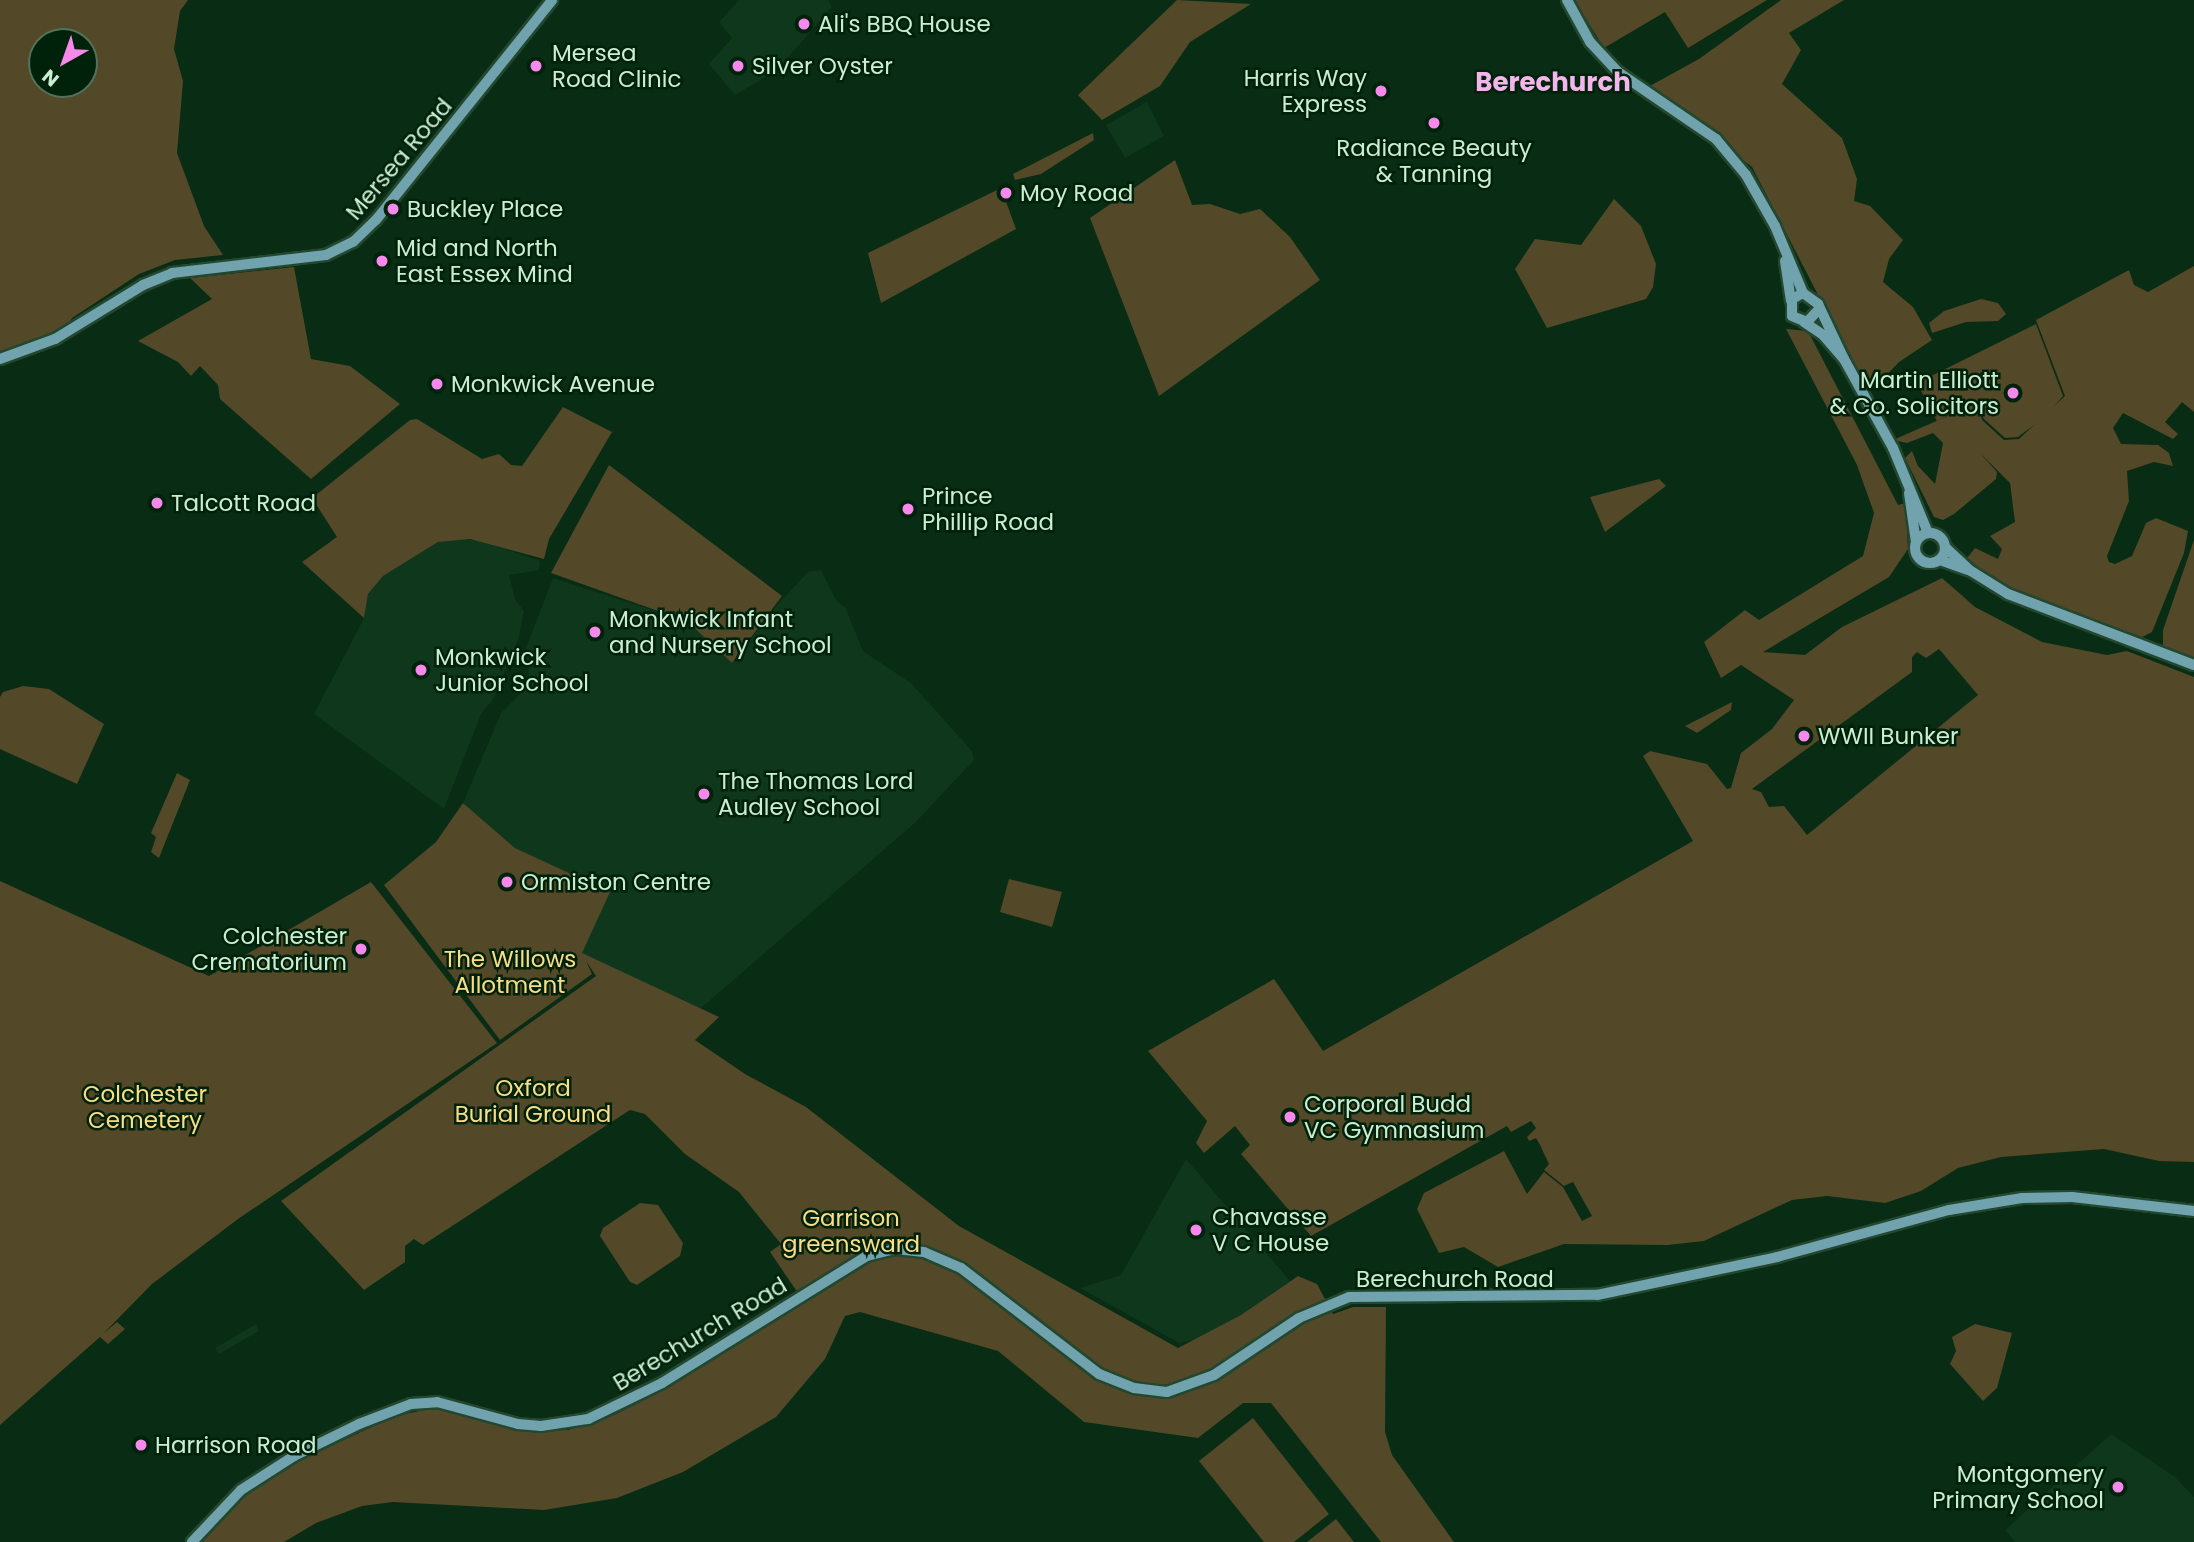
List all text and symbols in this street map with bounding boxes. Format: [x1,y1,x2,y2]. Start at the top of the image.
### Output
place label: Ali's BBQ House [818,10,991,38]
marker: Ali's BBQ House [796,16,812,32]
north arrow [28,28,98,98]
place label: Mersea Road Clinic [552,39,681,93]
place label: Silver Oyster [752,52,893,80]
marker: Mersea Road Clinic [526,56,546,76]
marker: Silver Oyster [730,58,746,74]
text: N [36,63,65,93]
place label: Harris Way Express [1244,64,1367,118]
district label: Berechurch [1475,67,1631,99]
marker: Harris Way Express [1373,83,1389,99]
street label: Mersea Road [340,93,458,225]
marker: Radiance Beauty & Tanning [1426,115,1442,131]
place label: Radiance Beauty & Tanning [1336,134,1532,188]
place label: Moy Road [1020,179,1133,207]
marker: Moy Road [998,185,1014,201]
place label: Buckley Place [407,195,563,223]
marker: Buckley Place [385,201,401,217]
place label: Mid and North East Essex Mind [396,234,573,288]
marker: Mid and North East Essex Mind [374,253,390,269]
place label: Martin Elliott & Co. Solicitors [1830,366,1999,420]
place label: Monkwick Avenue [451,370,655,398]
marker: Monkwick Avenue [429,376,445,392]
marker: Martin Elliott & Co. Solicitors [2005,385,2021,401]
place label: Prince Phillip Road [922,482,1054,536]
place label: Talcott Road [171,489,316,517]
marker: Talcott Road [149,495,165,511]
marker: Prince Phillip Road [900,501,916,517]
place label: Monkwick Infant and Nursery School [609,605,832,659]
marker: Monkwick Infant and Nursery School [587,624,603,640]
place label: Monkwick Junior School [435,643,589,697]
marker: Monkwick Junior School [413,662,429,678]
place label: WWII Bunker [1818,722,1959,750]
marker: WWII Bunker [1796,728,1812,744]
place label: The Thomas Lord Audley School [718,767,914,821]
marker: The Thomas Lord Audley School [696,786,712,802]
place label: Ormiston Centre [521,868,711,896]
marker: Ormiston Centre [499,874,515,890]
place label: Colchester Crematorium [191,922,347,976]
marker: Colchester Crematorium [353,941,369,957]
park label: The Willows Allotment [444,945,576,999]
park label: Oxford Burial Ground [455,1074,611,1128]
park label: Colchester Cemetery [83,1080,207,1134]
place label: Corporal Budd VC Gymnasium [1304,1090,1484,1144]
marker: Corporal Budd VC Gymnasium [1282,1109,1298,1125]
place label: Chavasse V C House [1212,1203,1329,1257]
park label: Garrison greensward [782,1204,920,1258]
marker: Chavasse V C House [1186,1220,1206,1240]
street label: Berechurch Road [1356,1265,1554,1293]
street label: Berechurch Road [608,1271,792,1397]
place label: Harrison Road [155,1431,317,1459]
marker: Harrison Road [133,1437,149,1453]
place label: Montgomery Primary School [1932,1460,2104,1514]
marker: Montgomery Primary School [2110,1479,2126,1495]

